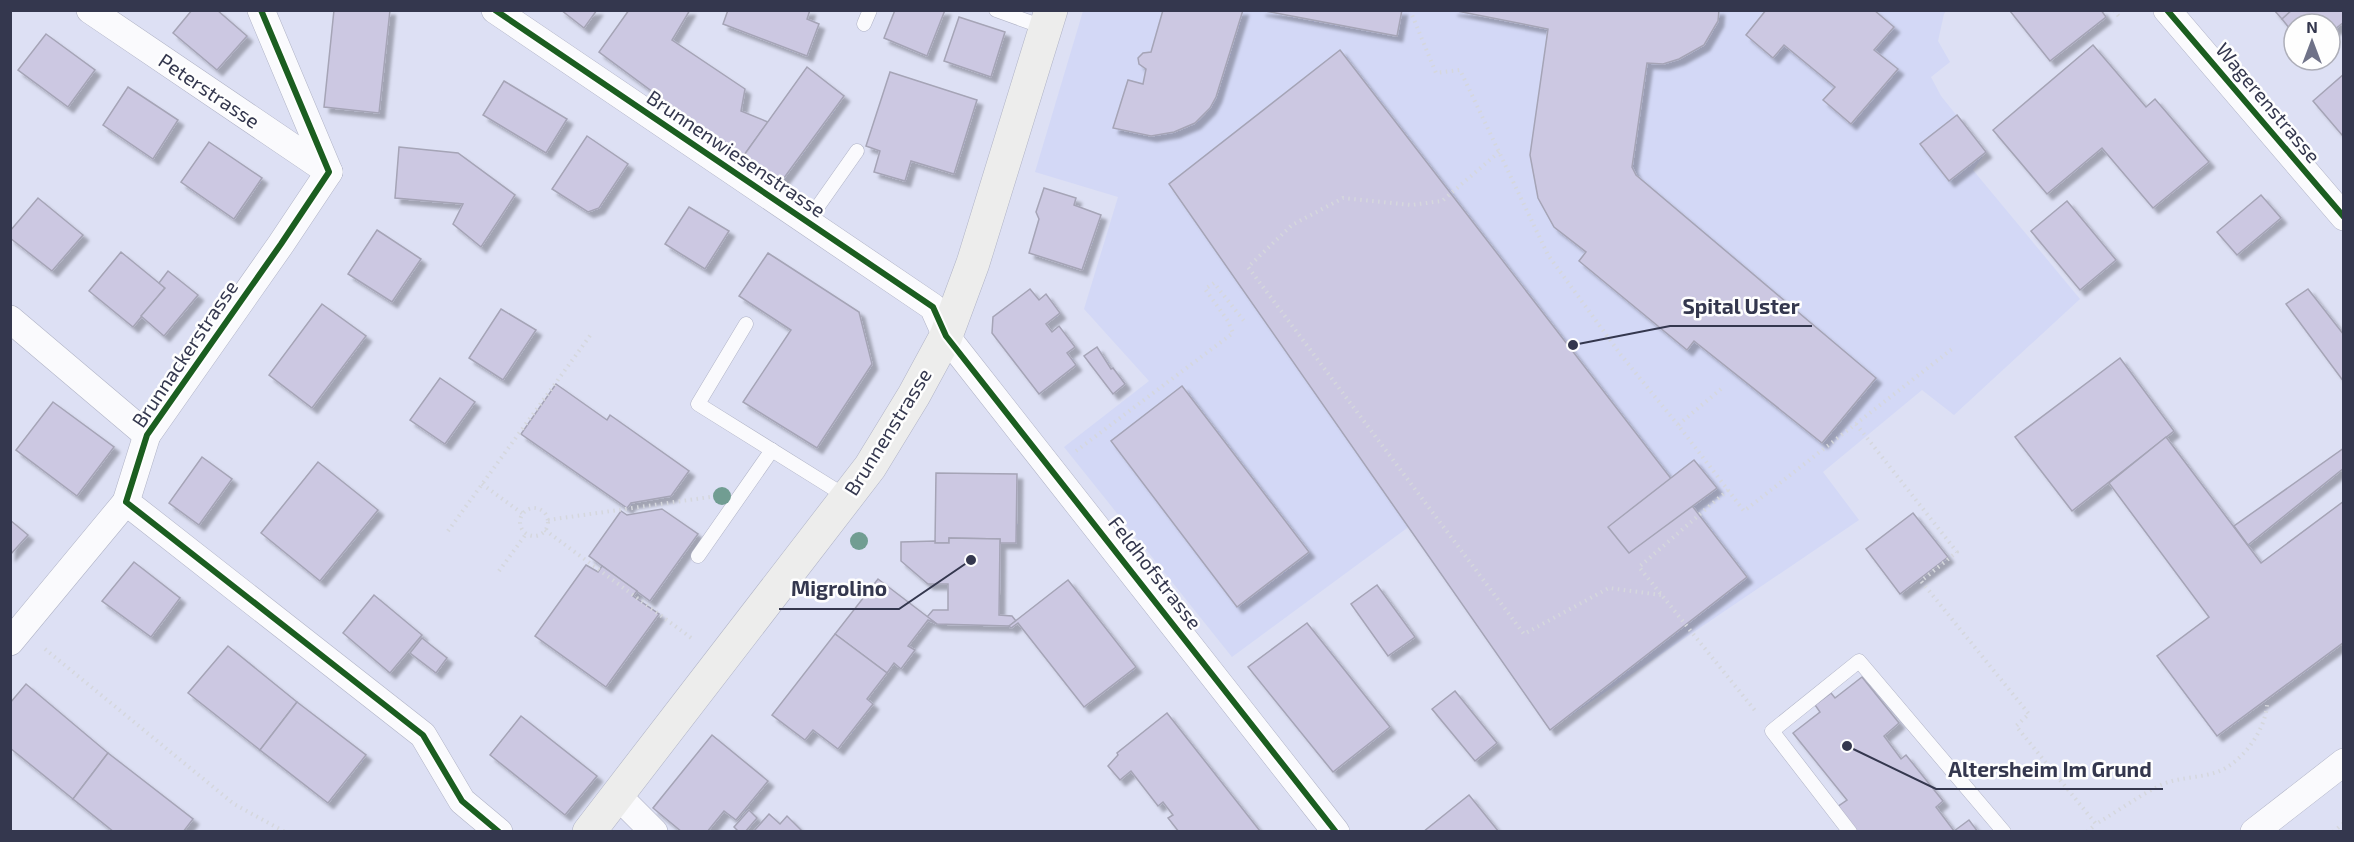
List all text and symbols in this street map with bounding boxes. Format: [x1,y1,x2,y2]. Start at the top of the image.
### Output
north arrow [2282,12,2342,72]
text: N [2306,17,2318,36]
street label: Wagerenstrasse [2212,37,2326,167]
street label: Peterstrasse [154,48,265,133]
street label: Brunnenwiesenstrasse [643,85,830,222]
street label: Brunnackerstrasse [126,275,242,432]
callout: Spital Uster [1670,287,1812,326]
text: Spital Uster [1682,293,1800,318]
street label: Brunnenstrasse [838,364,936,499]
street label: Feldhofstrasse [1104,511,1207,634]
callout: Migrolino [779,570,899,609]
text: Migrolino [791,575,887,600]
callout: Altersheim Im Grund [1936,750,2163,789]
text: Altersheim Im Grund [1948,756,2152,781]

